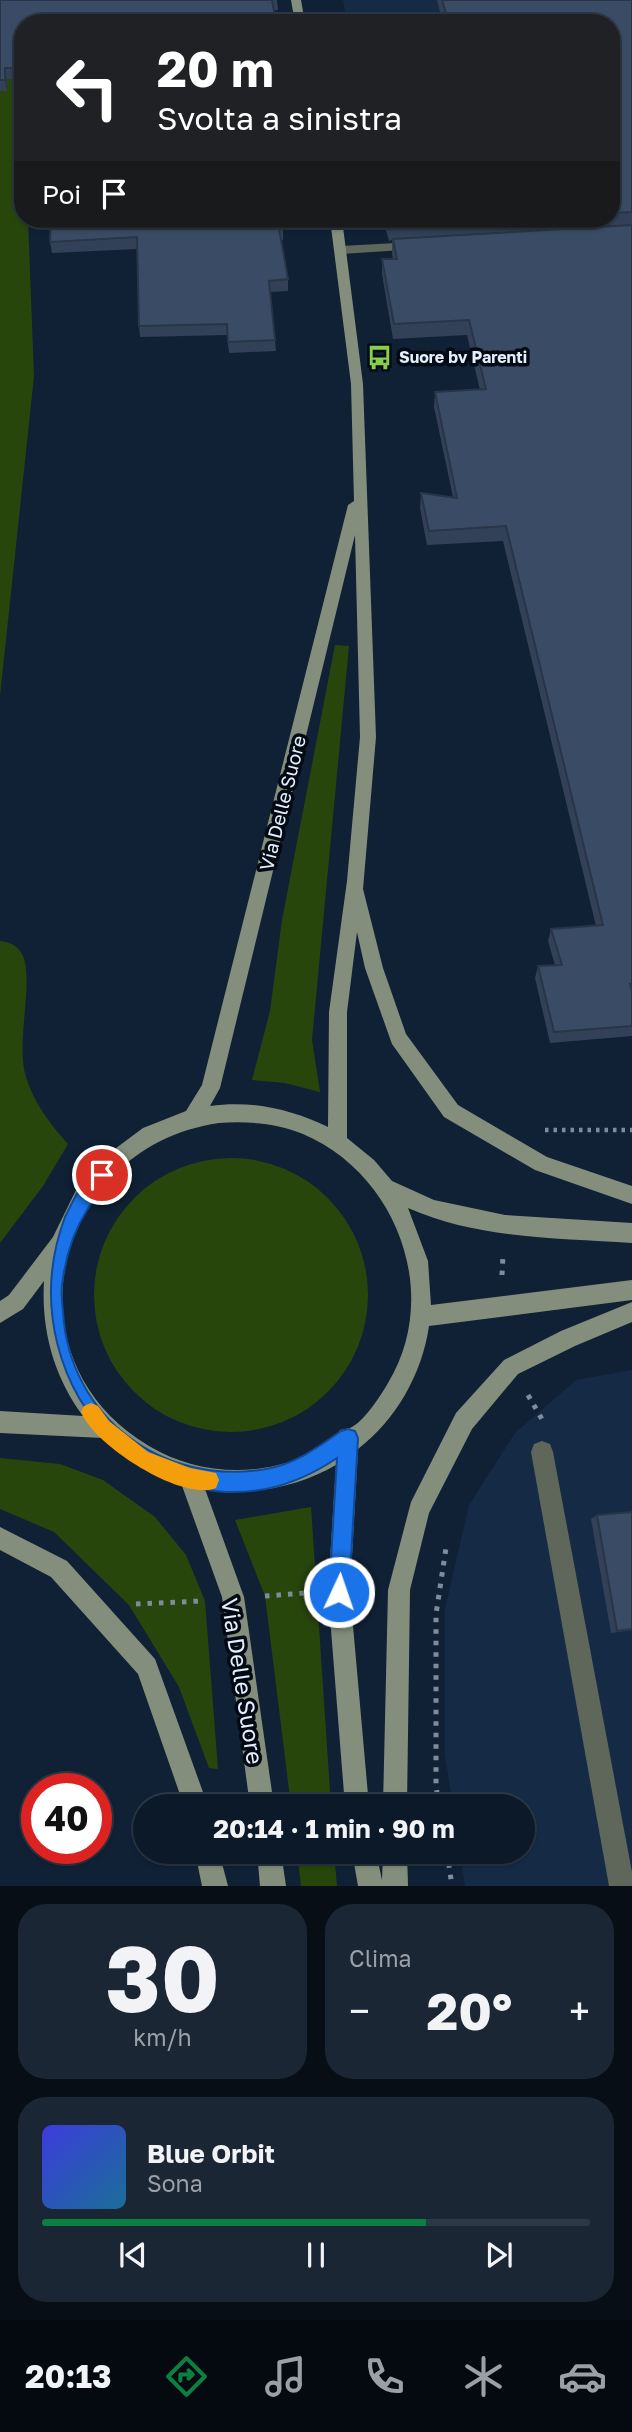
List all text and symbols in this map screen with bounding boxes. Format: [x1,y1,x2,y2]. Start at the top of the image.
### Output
text: 20 m [157,39,274,98]
icon: left [42,42,133,133]
text: Svolta a sinistra [157,99,402,137]
icon: arrive [95,175,133,213]
text: Poi [42,179,81,210]
bus stop icon: Suore bv Parenti [365,343,393,371]
place label: Suore bv Parenti [399,347,527,367]
street label: Via Delle Suore [254,733,310,873]
pin [72,1145,132,1205]
icon: arrive [83,1156,121,1194]
position arrow [302,1555,376,1629]
street label: Via Delle Suore [216,1596,270,1766]
speed limit sign: 40 [21,1773,112,1864]
text: 20:14 · 1 min · 90 m [213,1813,455,1844]
text: 30 [105,1923,220,2032]
text: Clima [349,1944,412,1972]
text: 20° [427,1979,512,2041]
text: − [349,1988,370,2033]
text: + [569,1988,590,2033]
text: km/h [133,2023,192,2051]
text: Blue Orbit [147,2138,275,2169]
text: Sona [147,2169,203,2197]
icon: previous [114,2236,152,2274]
icon: pause [297,2236,335,2274]
icon: next [480,2236,518,2274]
icon: directions [162,2352,211,2401]
icon: music [261,2352,310,2401]
icon: phone [360,2352,409,2401]
icon: climate [459,2352,508,2401]
icon: car [558,2352,607,2401]
text: 20:13 [25,2357,112,2395]

